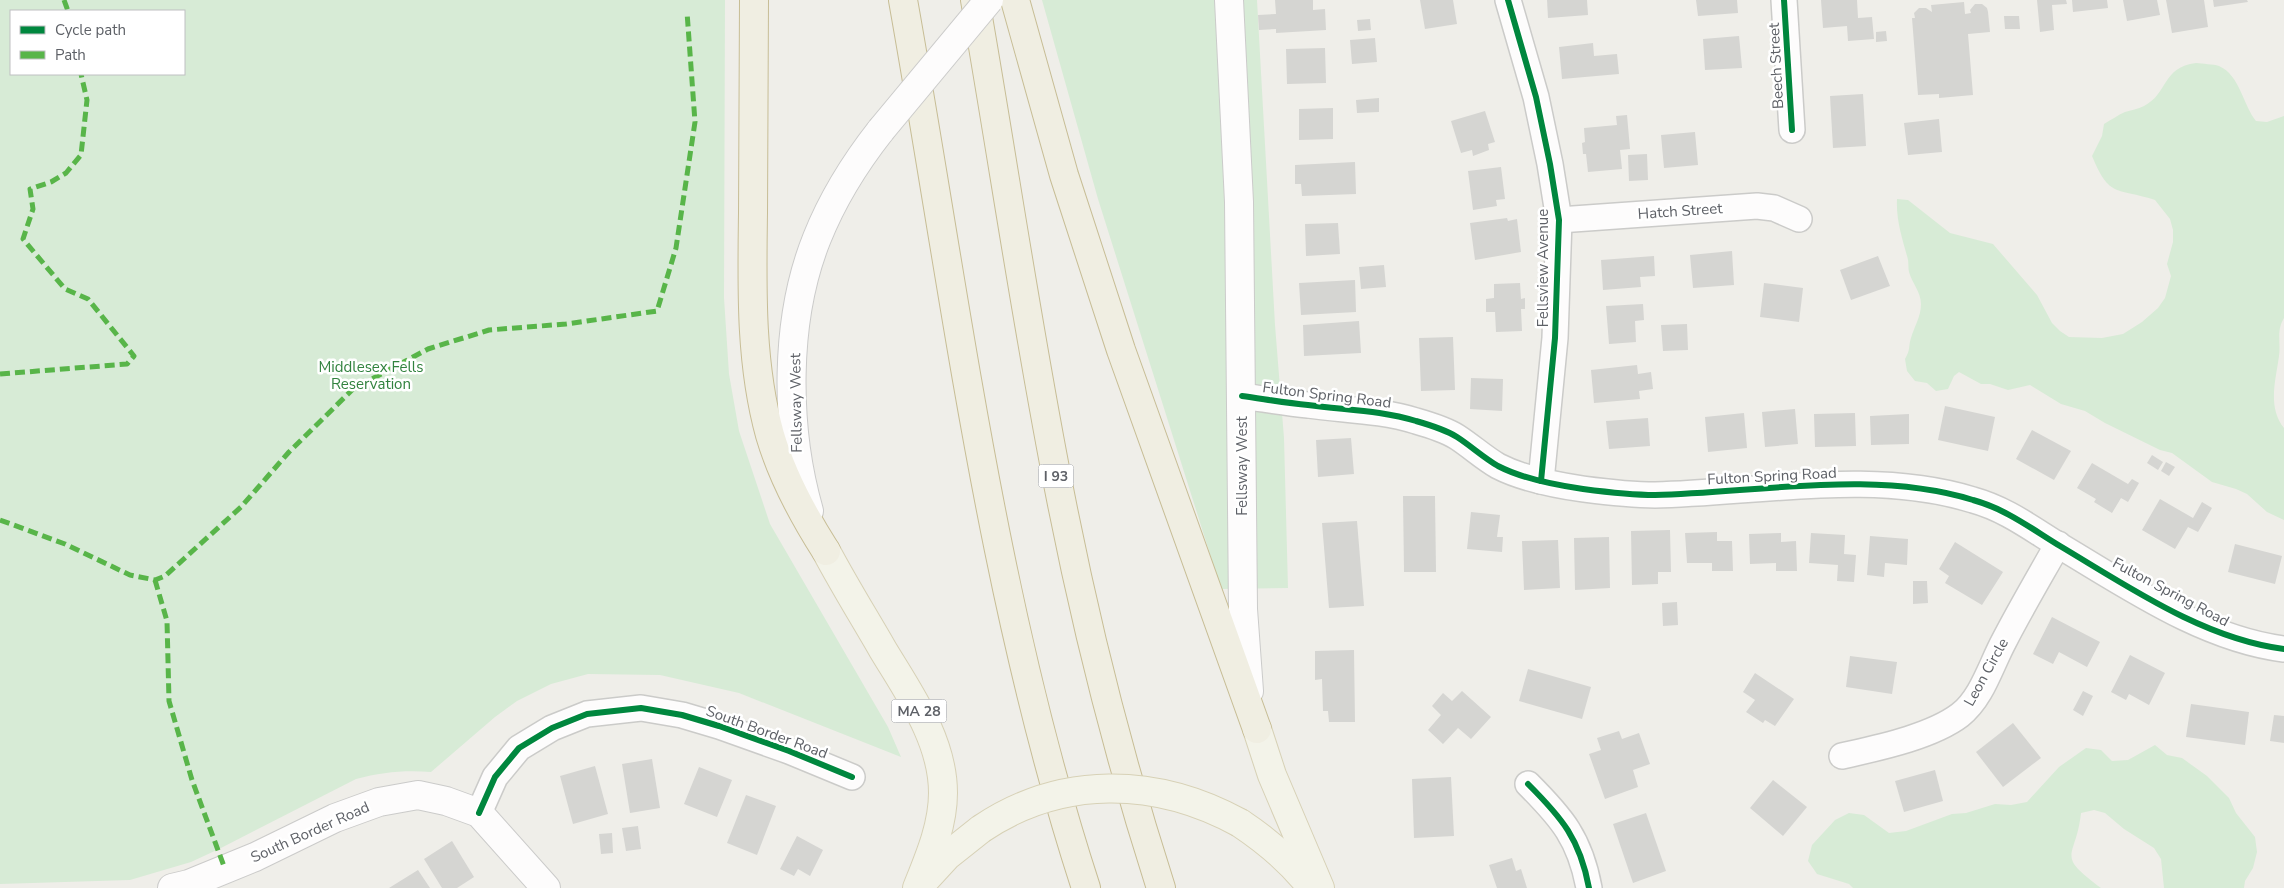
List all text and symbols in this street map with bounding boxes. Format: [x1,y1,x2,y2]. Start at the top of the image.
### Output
legend [10,10,185,75]
text: Cycle path [55,20,126,40]
street label: Beech Street [1764,22,1788,110]
text: Path [55,45,86,65]
street label: Hatch Street [1637,198,1724,224]
street label: Fellsview Avenue [1533,209,1553,327]
street label: Fellsway West [785,352,807,453]
park label: Middlesex Fells Reservation [319,357,423,394]
street label: Fulton Spring Road [1261,377,1393,413]
street label: Fellsway West [1232,415,1252,516]
street label: Fulton Spring Road [1707,463,1837,489]
road number: I 93 [1038,464,1074,488]
street label: Fulton Spring Road [2109,553,2233,631]
street label: Leon Circle [1959,634,2013,710]
road number: MA 28 [892,699,946,722]
street label: South Border Road [703,701,831,763]
street label: South Border Road [247,797,373,867]

